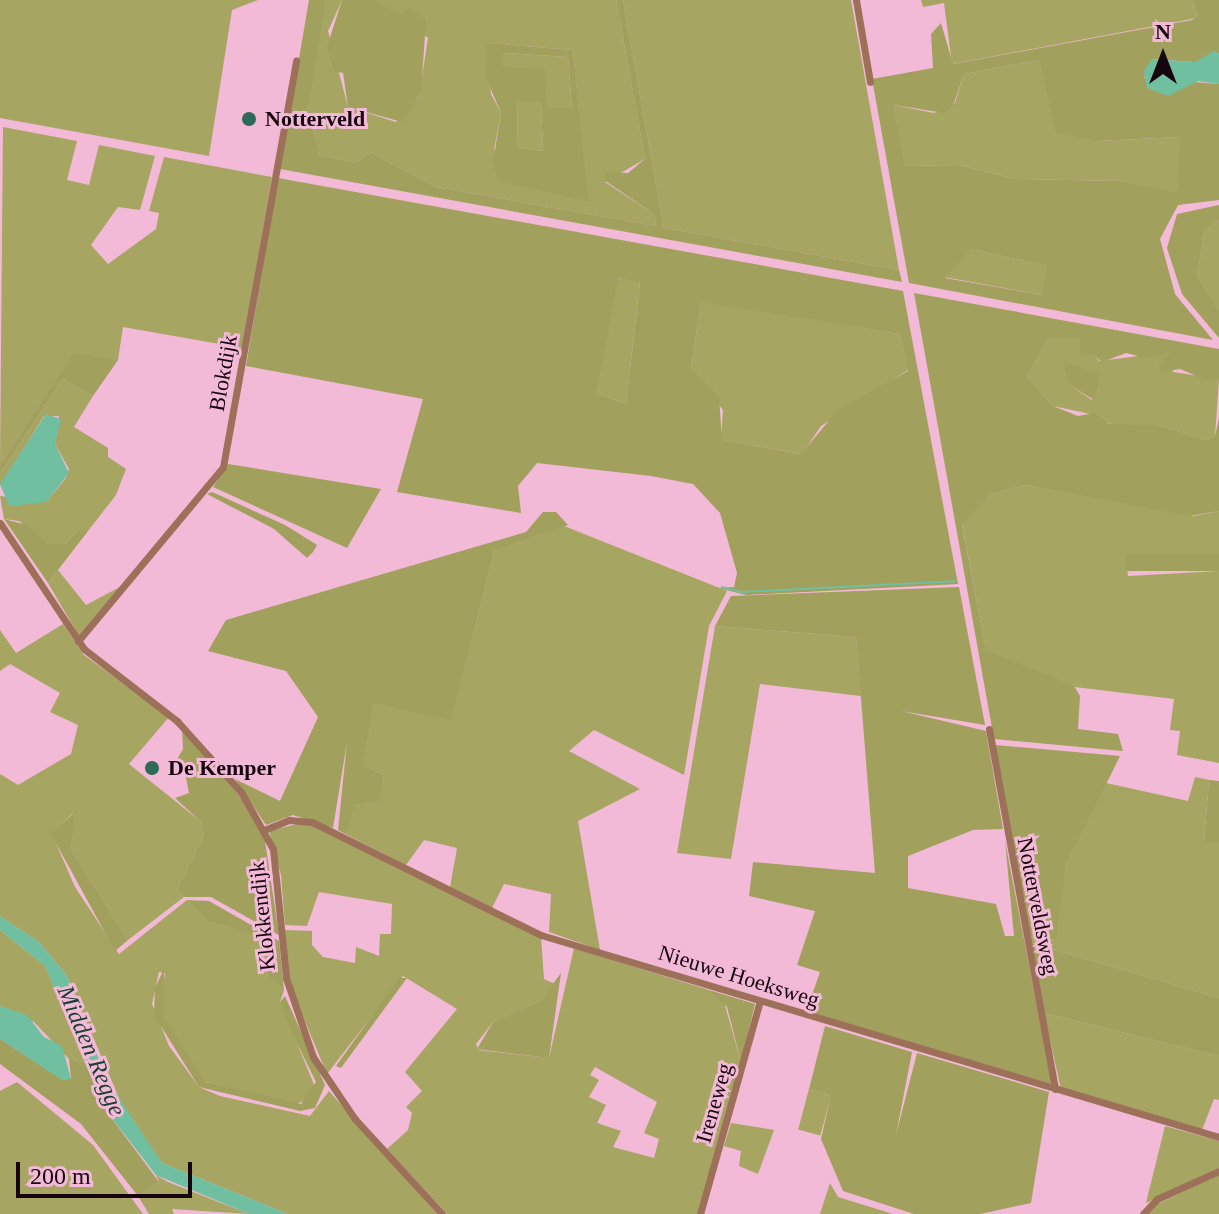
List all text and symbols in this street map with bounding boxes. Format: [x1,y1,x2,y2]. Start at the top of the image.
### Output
north arrow [1123,16,1203,96]
text: N [1155,19,1171,44]
place label: Notterveld [265,106,365,132]
marker: Notterveld [240,110,258,128]
street label: Blokdijk [203,333,243,413]
place label: De Kemper [168,755,276,781]
marker: De Kemper [143,759,161,777]
street label: Notterveldsweg [1012,835,1064,977]
street label: Klokkendijk [243,860,281,972]
street label: Nieuwe Hoeksweg [655,939,823,1013]
water label: Midden Regge [51,981,131,1121]
street label: Ireneweg [690,1060,738,1146]
scale bar [20,1146,196,1196]
text: 200 m [30,1163,91,1189]

